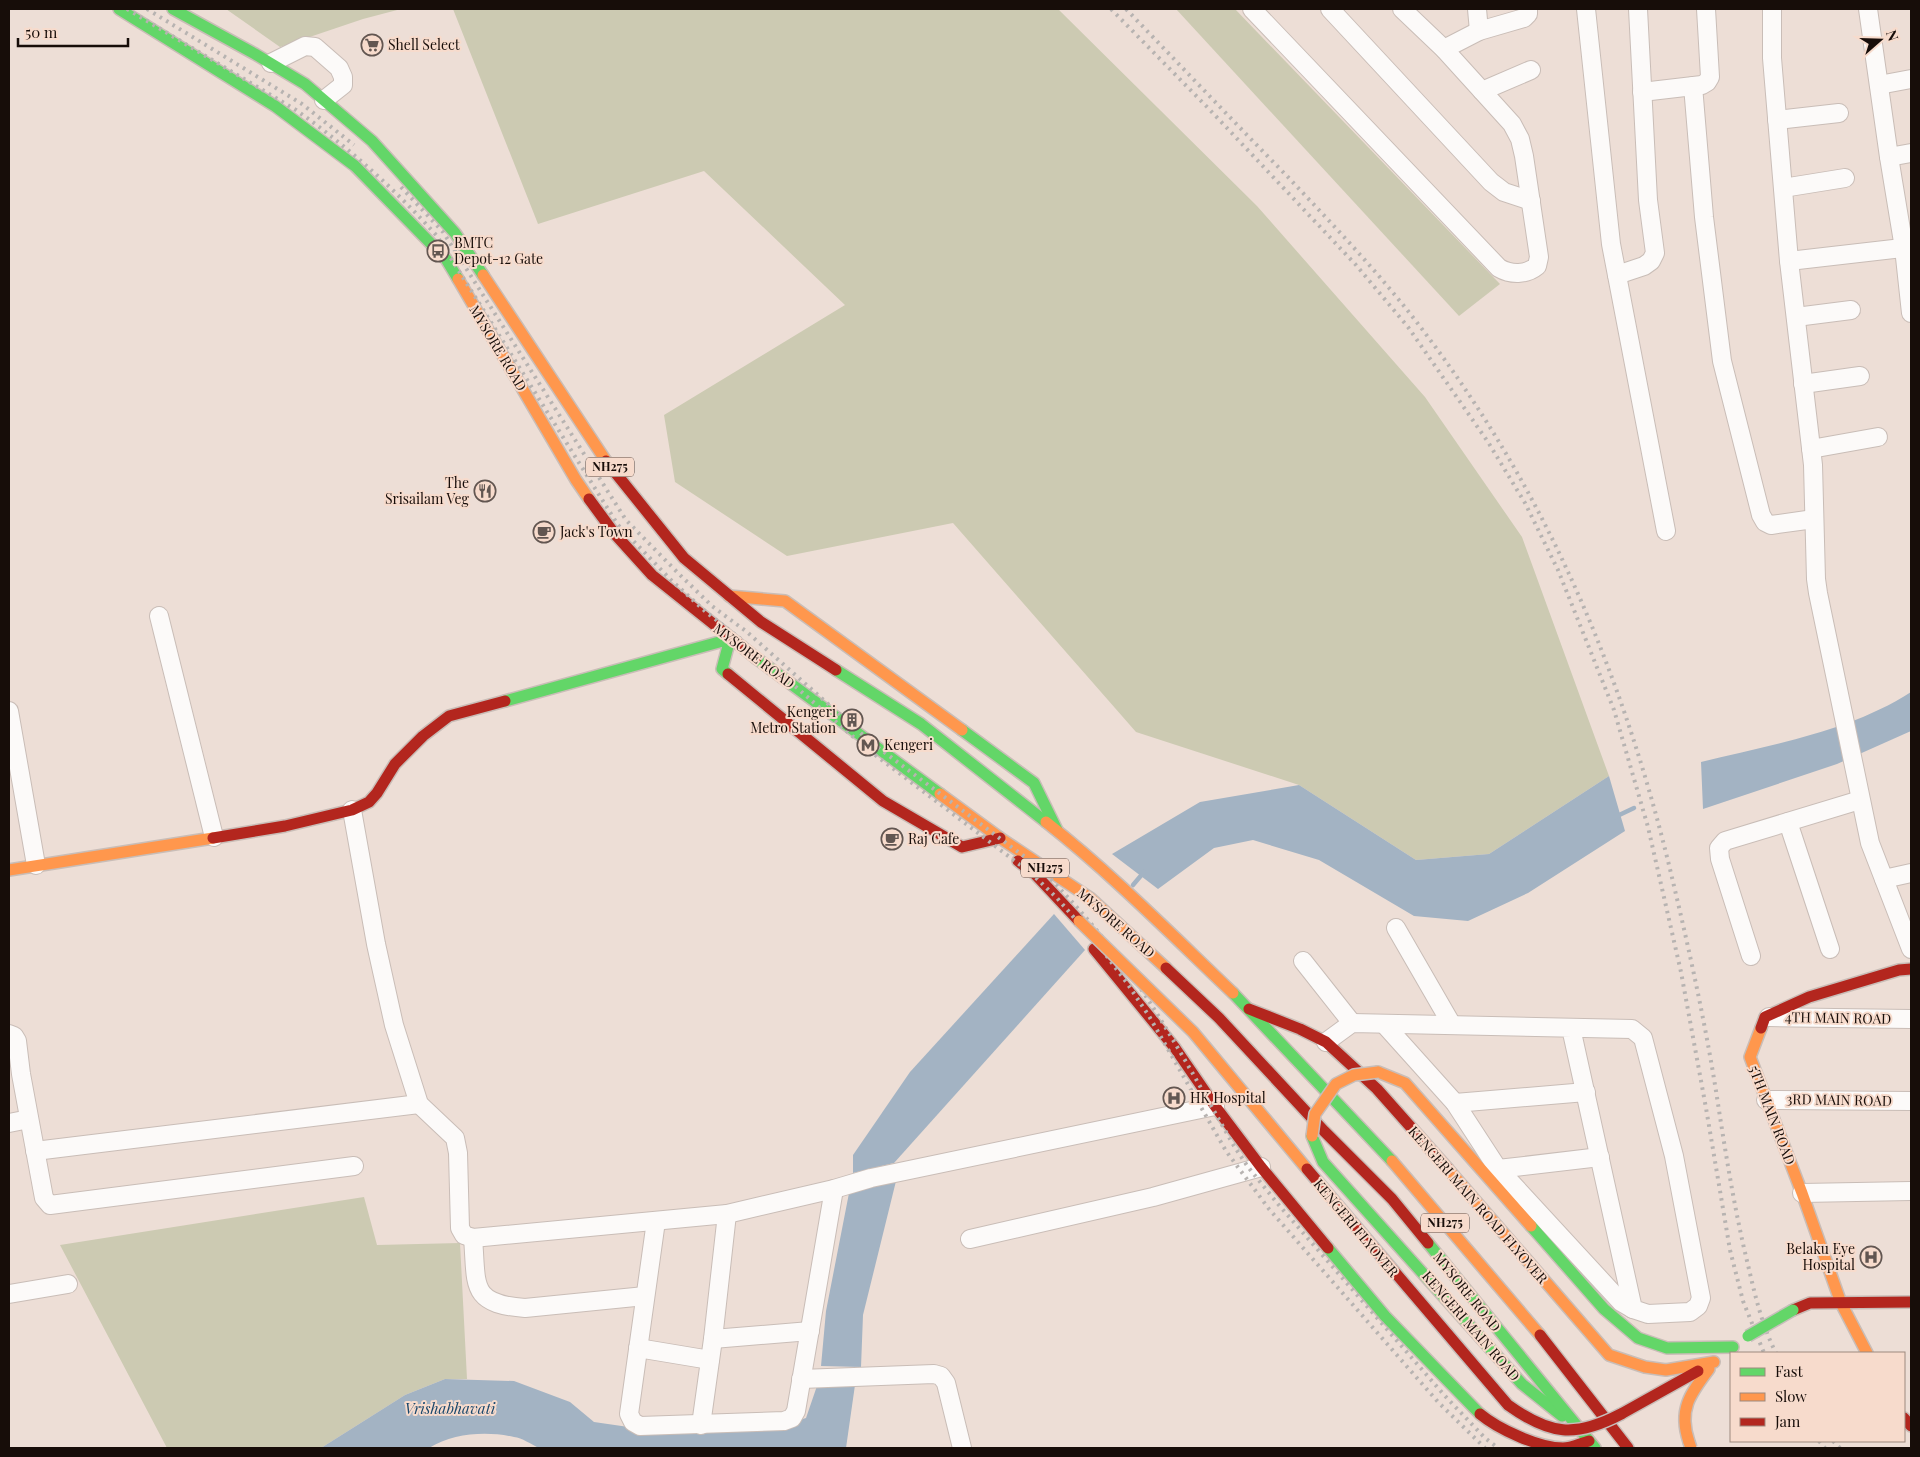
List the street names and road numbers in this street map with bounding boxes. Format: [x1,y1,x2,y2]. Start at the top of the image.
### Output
street label: MYSORE ROAD [465,301,532,394]
road number: NH275 [586,458,634,477]
street label: MYSORE ROAD [710,619,799,692]
road number: NH275 [1021,858,1069,878]
street label: MYSORE ROAD [1073,884,1159,962]
street label: 4TH MAIN ROAD [1785,1007,1891,1028]
street label: 5TH MAIN ROAD [1745,1062,1800,1167]
street label: 3RD MAIN ROAD [1786,1089,1892,1110]
street label: KENGERI MAIN ROAD FLYOVER [1405,1122,1553,1288]
street label: KENGERI FLYOVER [1310,1174,1404,1282]
road number: NH275 [1421,1214,1469,1232]
street label: MYSORE ROAD [1429,1248,1505,1335]
street label: KENGERI MAIN ROAD [1418,1267,1524,1385]

